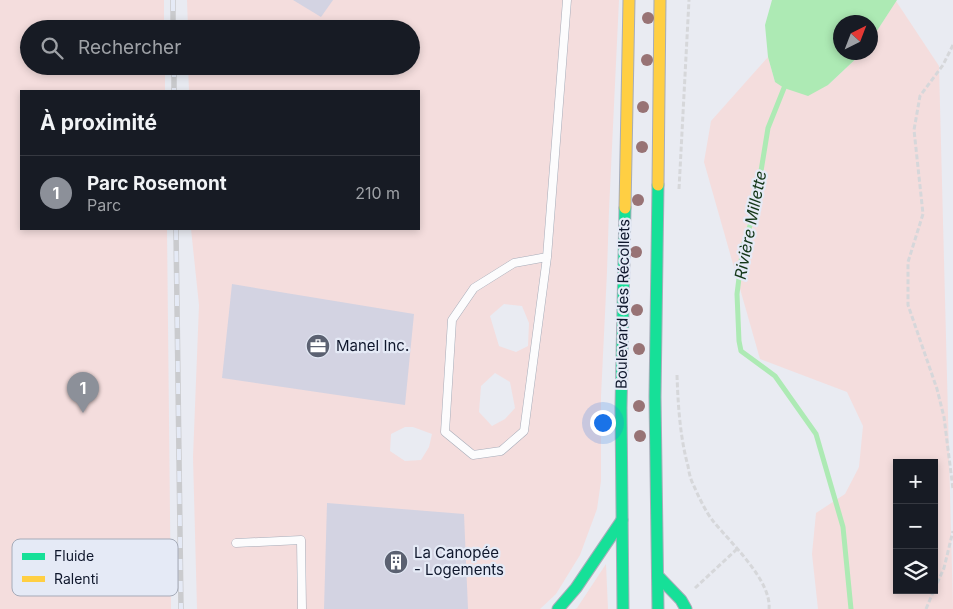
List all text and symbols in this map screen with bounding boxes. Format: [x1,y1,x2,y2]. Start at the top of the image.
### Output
north arrow [833,15,878,60]
search box [20,20,420,75]
icon: search [38,34,66,62]
text: Rechercher [78,36,181,59]
text: À proximité [40,110,157,135]
water label: Rivière Millette [730,169,770,281]
text: Parc Rosemont [87,172,227,195]
text: 1 [53,183,59,203]
text: 210 m [355,183,400,203]
text: Parc [87,195,121,215]
street label: Boulevard des Récollets [612,219,633,389]
office icon: Manel Inc. [305,333,331,359]
place label: Manel Inc. [336,336,409,355]
pin: 1 [67,372,99,413]
your location [590,410,616,436]
map controls [893,459,938,594]
button: + [893,459,938,504]
button: − [893,504,938,549]
legend [12,539,178,596]
place label: La Canopée - Logements [414,543,504,579]
text: Fluide [54,547,94,564]
building icon: La Canopée - Logements [383,549,409,575]
button: layers [893,549,938,594]
text: Ralenti [54,570,99,587]

